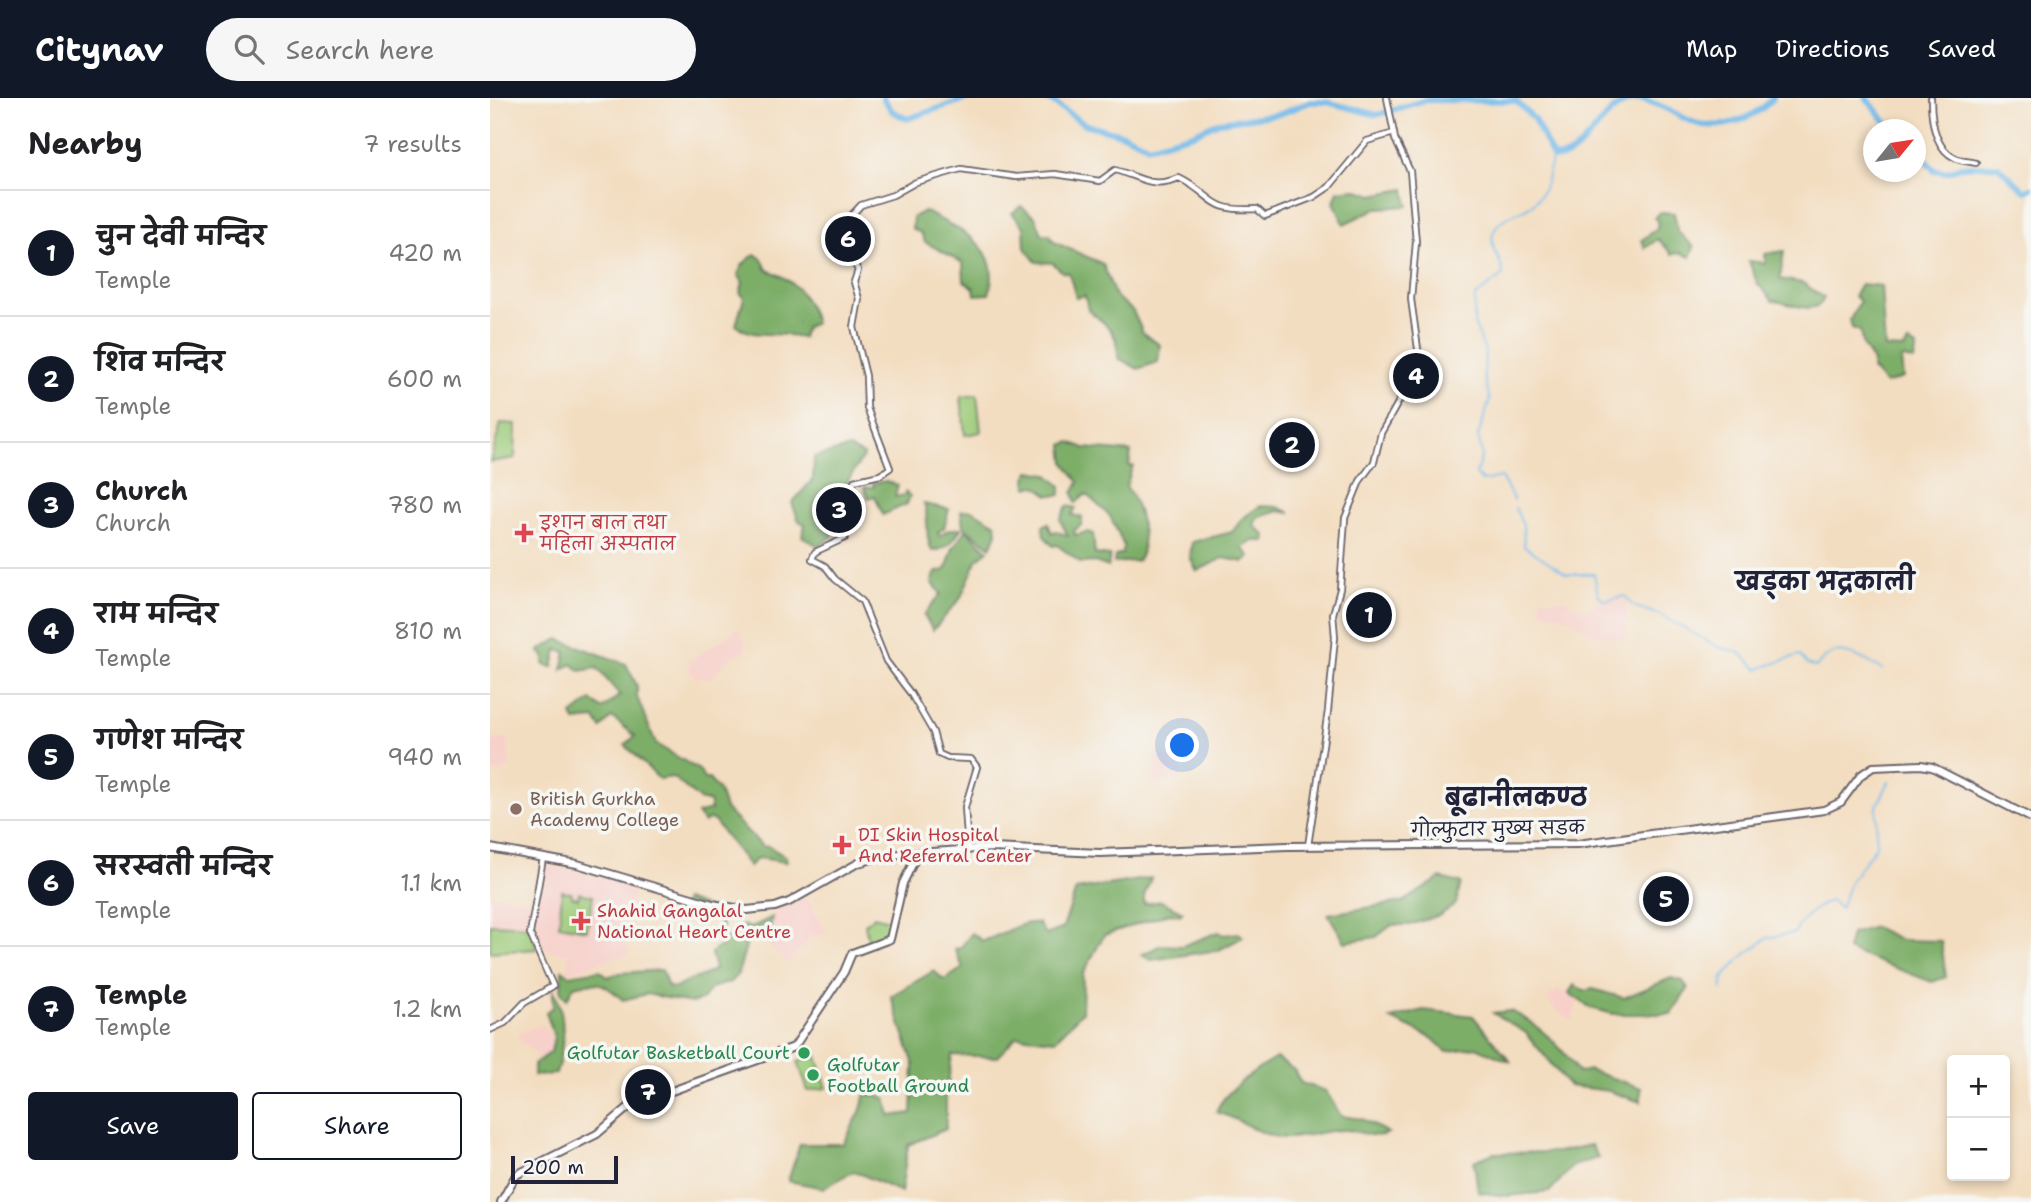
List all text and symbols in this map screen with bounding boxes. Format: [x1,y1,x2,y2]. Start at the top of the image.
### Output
search box [206,18,696,81]
text: Citynav [35,27,164,72]
icon: search [230,30,268,68]
text: Search here [286,32,434,67]
text: Map [1686,33,1737,65]
text: Directions [1775,33,1890,65]
text: Saved [1928,33,1996,65]
north arrow [1863,119,1926,182]
text: Nearby [28,123,143,164]
text: 7 results [363,129,462,159]
pin: 6 [825,213,871,265]
text: चुन देवी मन्दिर [95,218,266,253]
text: 1 [46,238,56,268]
text: 420 m [388,238,462,268]
text: Temple [95,265,172,295]
text: शिव मन्दिर [95,344,224,379]
pin: 4 [1393,350,1439,402]
text: 2 [43,364,59,394]
text: 600 m [387,364,462,394]
text: Temple [95,391,172,421]
pin: 2 [1269,419,1315,471]
text: Church [95,473,188,508]
pin: 3 [816,484,862,536]
text: 3 [43,490,59,520]
text: 780 m [387,490,462,520]
text: Church [95,508,171,538]
place label: इशान बाल तथा महिला अस्पताल [539,511,677,556]
marker: इशान बाल तथा महिला अस्पताल [514,523,534,543]
district label: खड्का भद्रकाली [1734,562,1917,600]
pin: 1 [1346,589,1392,641]
text: राम मन्दिर [95,596,218,631]
text: 4 [43,616,59,646]
text: 810 m [394,616,462,646]
text: Temple [95,643,172,673]
text: गणेश मन्दिर [95,722,243,757]
your location [1165,728,1199,762]
text: 5 [44,742,58,772]
text: 940 m [387,742,462,772]
text: Temple [95,769,172,799]
district label: बूढानीलकण्ठ [1445,778,1588,817]
place label: British Gurkha Academy College [530,787,679,832]
marker: British Gurkha Academy College [508,801,524,817]
street label: गोल्फुटार मुख्य सडक [1410,813,1587,845]
place label: DI Skin Hospital And Referral Center [858,823,1032,868]
marker: DI Skin Hospital And Referral Center [832,835,852,855]
text: सरस्वती मन्दिर [95,848,272,883]
text: 6 [43,868,59,898]
text: 1.1 km [400,868,462,898]
pin: 5 [1643,873,1689,925]
text: Temple [95,895,172,925]
place label: Shahid Gangalal National Heart Centre [597,899,791,944]
marker: Shahid Gangalal National Heart Centre [571,911,591,931]
text: Temple [95,977,188,1012]
text: 7 [43,994,59,1024]
text: 1.2 km [393,994,462,1024]
text: Temple [95,1012,172,1042]
place label: Golfutar Basketball Court [567,1041,790,1065]
marker: Golfutar Basketball Court [796,1045,812,1061]
place label: Golfutar Football Ground [827,1053,969,1098]
map controls [1947,1055,2010,1181]
button: + [1947,1055,2010,1118]
pin: 7 [625,1066,671,1118]
marker: Golfutar Football Ground [805,1067,821,1083]
button: Save [28,1092,238,1160]
button: Share [252,1092,462,1160]
button: − [1947,1118,2010,1181]
scale bar [511,1153,618,1185]
text: 200 m [522,1155,584,1180]

